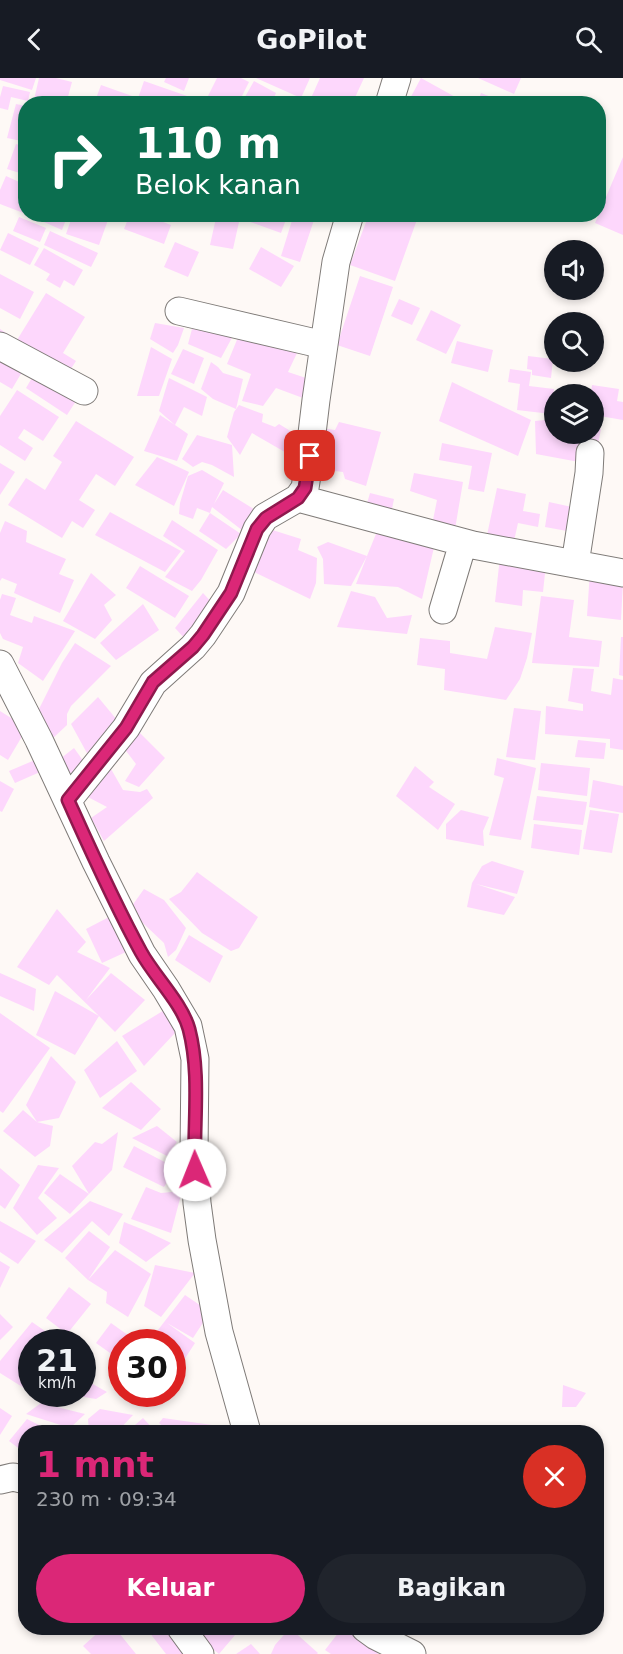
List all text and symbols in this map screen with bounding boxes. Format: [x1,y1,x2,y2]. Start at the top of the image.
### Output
icon: back [18,23,51,56]
icon: search [572,23,605,56]
text: GoPilot [256,24,367,55]
text: 110 m [135,119,281,168]
icon: right [36,120,114,198]
text: Belok kanan [135,169,301,200]
map controls [544,240,604,444]
button: sound [544,240,604,300]
button: search [544,312,604,372]
button: layers [544,384,604,444]
pin [284,430,335,481]
icon: arrive [293,439,326,472]
position arrow [163,1138,227,1202]
speed limit sign: 30 [108,1329,186,1407]
text: 21 [36,1343,78,1378]
text: km/h [38,1374,76,1392]
text: 1 mnt [36,1444,154,1485]
button: close [523,1445,586,1508]
text: 230 m · 09:34 [36,1487,177,1511]
button: Keluar [36,1554,305,1623]
button: Bagikan [317,1554,586,1623]

